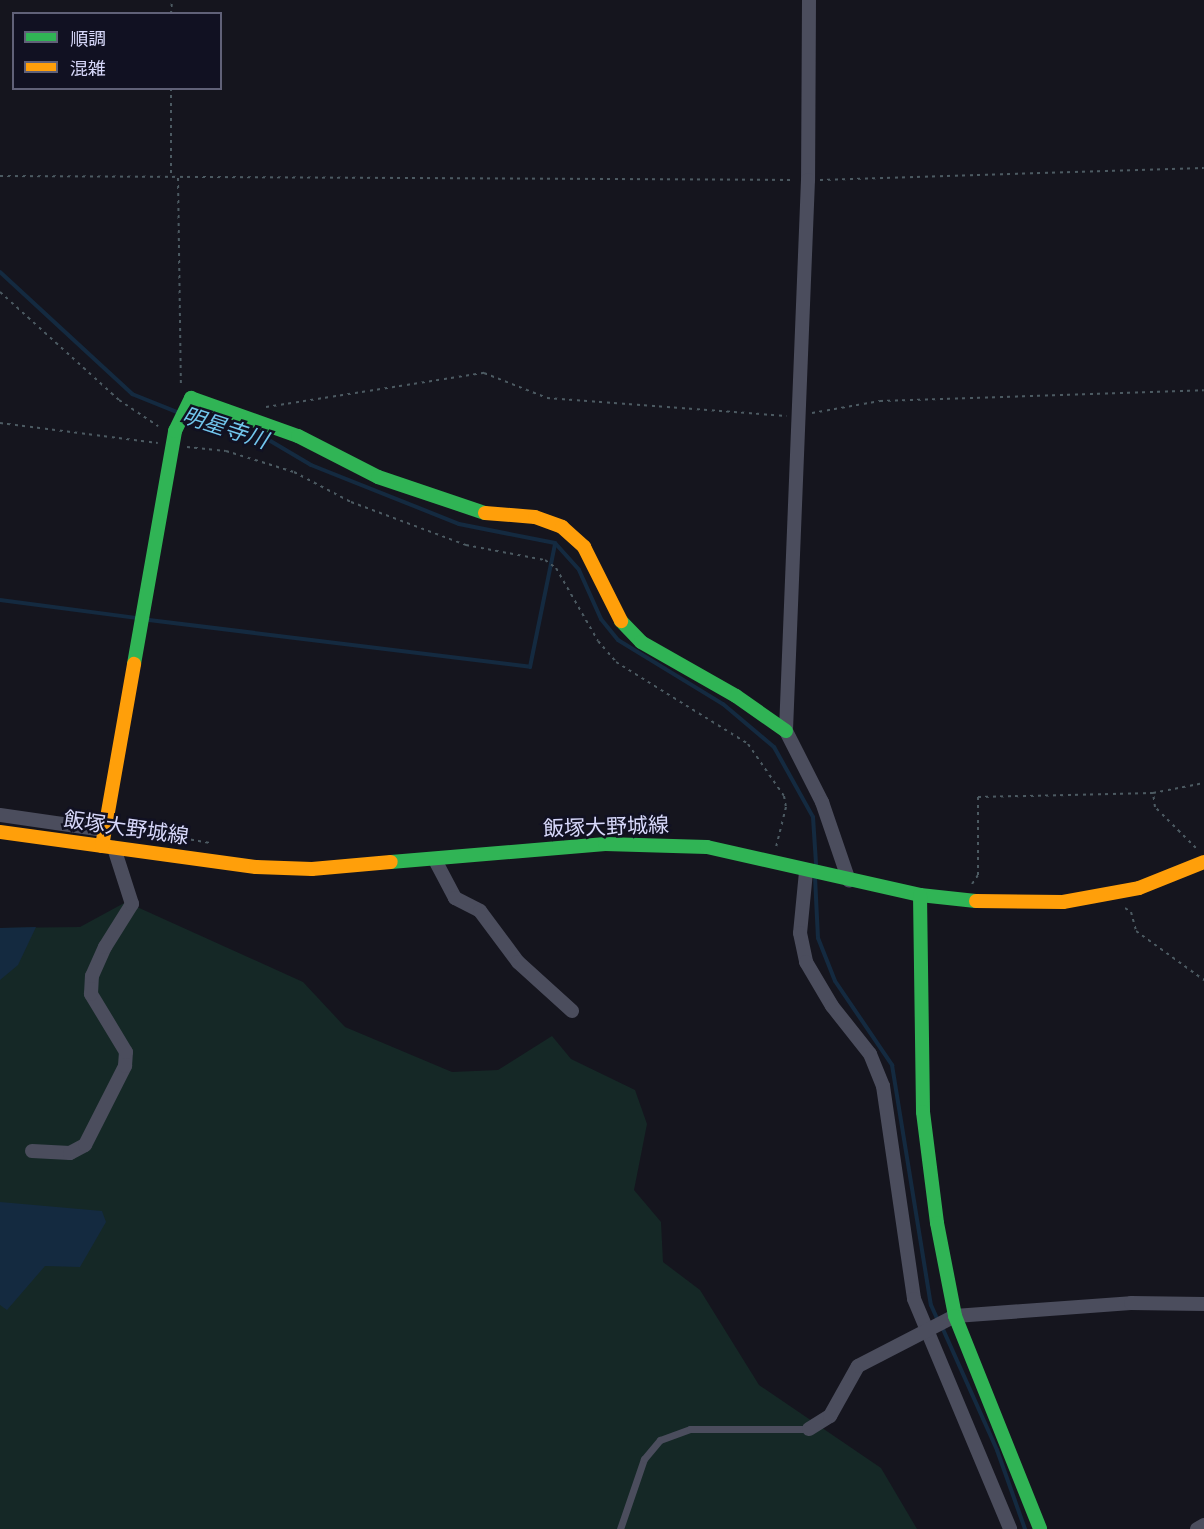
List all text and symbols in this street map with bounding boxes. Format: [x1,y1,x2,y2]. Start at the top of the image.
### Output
legend [12,12,222,90]
text: 順調 [70,28,106,49]
text: 混雑 [70,58,106,79]
water label: 明星寺川 [179,402,271,454]
street label: 飯塚大野城線 [62,807,190,849]
street label: 飯塚大野城線 [543,812,669,842]

